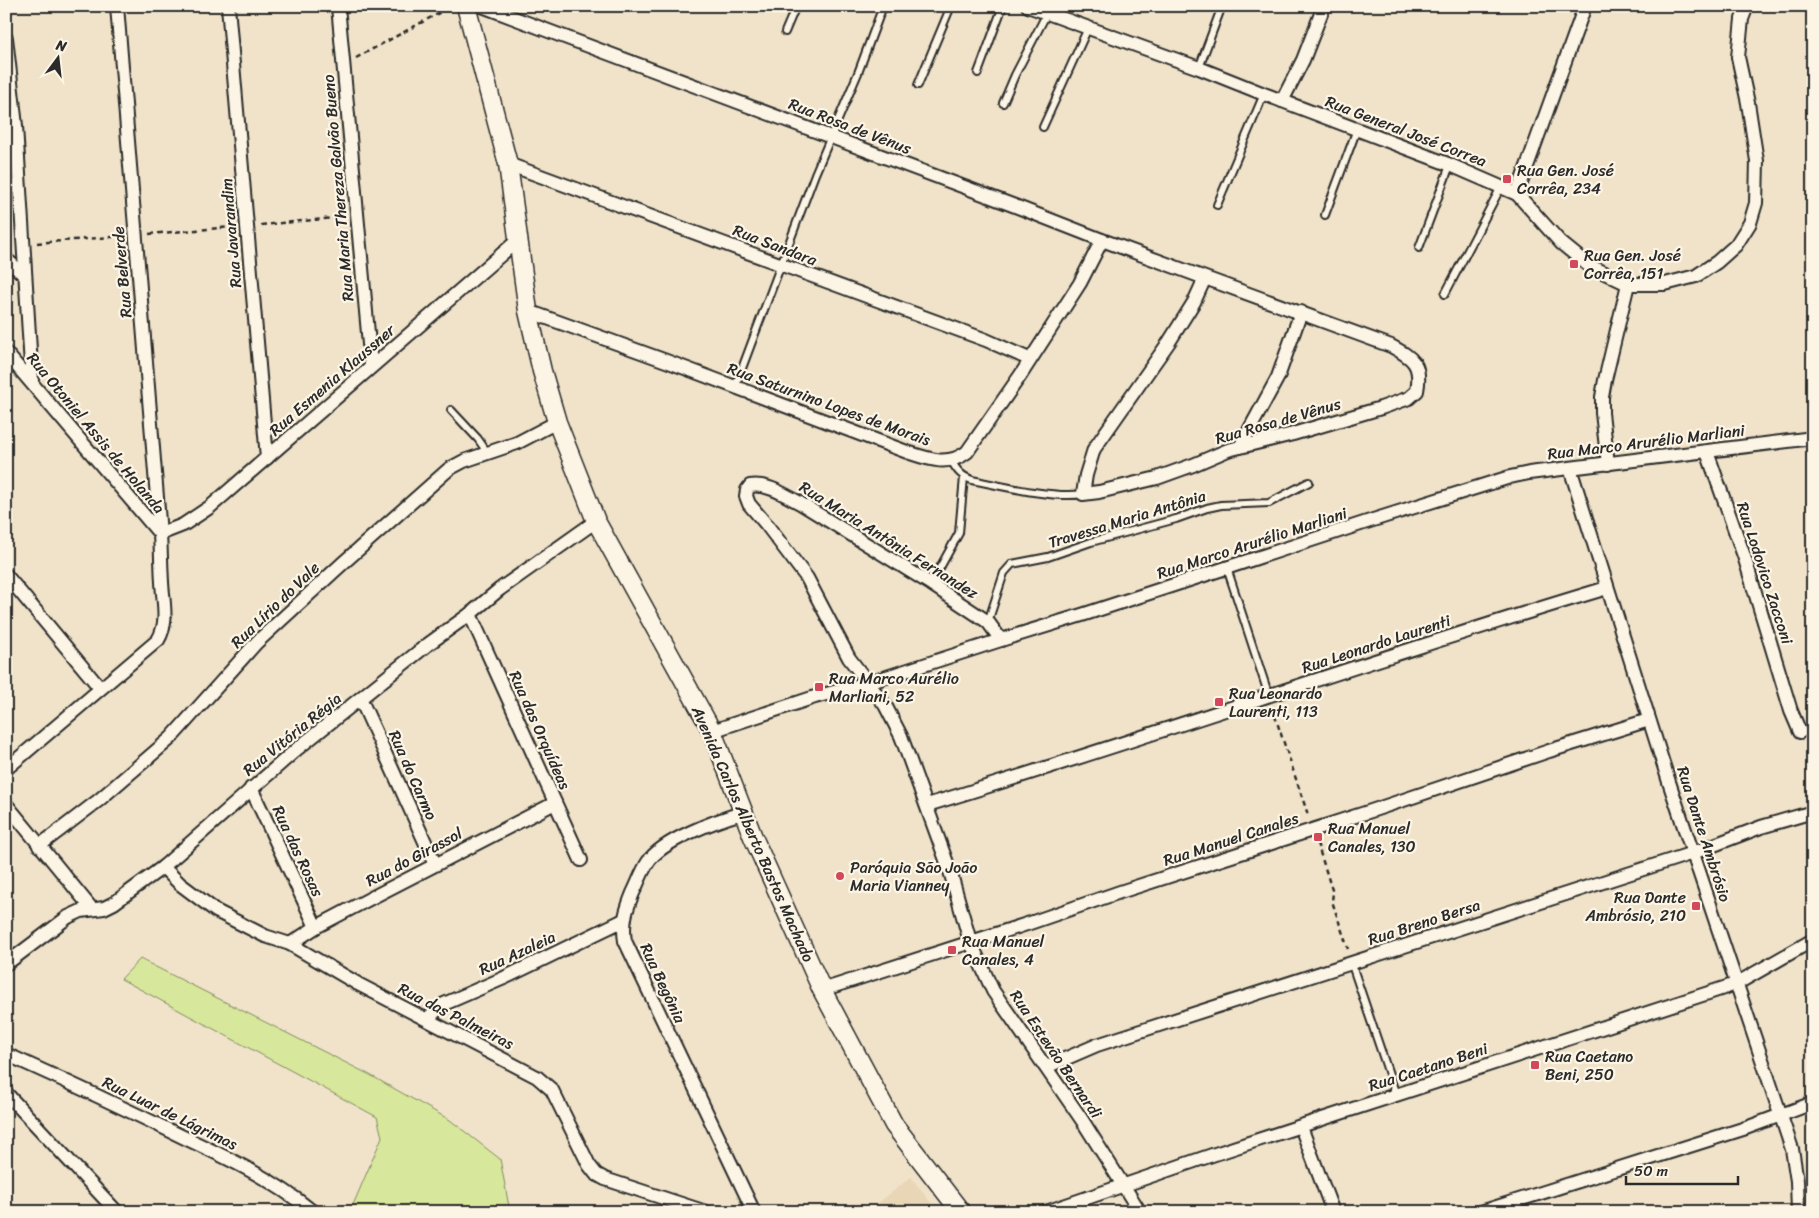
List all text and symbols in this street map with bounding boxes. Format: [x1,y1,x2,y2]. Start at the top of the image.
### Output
north arrow [32,32,82,82]
text: N [52,32,69,59]
street label: Rua Maria Thereza Galvão Bueno [314,73,362,303]
street label: Rua General José Correa [1321,87,1491,175]
street label: Rua Rosa de Vênus [784,89,916,163]
place label: Rua Gen. José Corrêa, 234 [1517,156,1614,203]
marker: Rua Gen. José Corrêa, 234 [1501,173,1513,185]
street label: Rua Javarandim [212,177,250,289]
street label: Rua Sandara [729,216,822,275]
street label: Rua Belverde [104,225,140,319]
place label: Rua Gen. José Corrêa, 151 [1584,241,1681,288]
marker: Rua Gen. José Corrêa, 151 [1568,258,1580,270]
street label: Rua Esmenia Klaussner [262,316,403,444]
street label: Rua Otoniel Assis de Holanda [19,345,173,521]
street label: Rua Saturnino Lopes de Morais [723,354,935,454]
street label: Rua Rosa de Vênus [1212,389,1345,453]
street label: Rua Marco Arurélio Marliani [1546,415,1747,468]
street label: Rua Maria Antônia Fernandez [794,473,985,607]
street label: Travessa Maria Antônia [1045,481,1210,557]
street label: Rua Marco Arurélio Marliani [1153,498,1351,587]
street label: Rua Lodovico Zacconi [1728,498,1802,649]
street label: Rua Lírio do Vale [223,554,327,656]
street label: Rua Leonardo Laurenti [1298,606,1455,682]
place label: Rua Marco Aurélio Marliani, 52 [829,664,959,711]
street label: Rua das Orquídeas [501,666,579,794]
place label: Rua Leonardo Laurenti, 113 [1229,679,1322,726]
marker: Rua Marco Aurélio Marliani, 52 [813,681,825,693]
street label: Rua Vitória Régia [236,685,348,783]
marker: Rua Leonardo Laurenti, 113 [1213,696,1225,708]
street label: Avenida Carlos Alberto Bastos Machado [683,700,823,967]
street label: Rua do Carmo [380,725,446,825]
street label: Rua Dante Ambrósio [1668,762,1740,906]
street label: Rua das Rosas [264,800,332,902]
street label: Rua Manuel Canales [1159,803,1303,875]
place label: Rua Manuel Canales, 130 [1328,814,1416,861]
street label: Rua do Girassol [360,819,468,895]
marker: Rua Manuel Canales, 130 [1312,831,1324,843]
place label: Paróquia São João Maria Vianney [850,853,977,900]
marker: Paróquia São João Maria Vianney [834,870,846,882]
place label: Rua Dante Ambrósio, 210 [1584,883,1686,930]
street label: Rua Breno Bersa [1364,890,1484,954]
marker: Rua Dante Ambrósio, 210 [1690,900,1702,912]
street label: Rua Azaleia [474,923,560,983]
place label: Rua Manuel Canales, 4 [962,927,1045,974]
street label: Rua Begônia [632,938,695,1029]
marker: Rua Manuel Canales, 4 [946,944,958,956]
street label: Rua das Palmeiras [393,974,519,1058]
street label: Rua Estevão Bernardi [1002,984,1110,1125]
street label: Rua Caetano Beni [1365,1034,1492,1100]
place label: Rua Caetano Beni, 250 [1545,1042,1633,1089]
marker: Rua Caetano Beni, 250 [1529,1059,1541,1071]
street label: Rua Luar de Lágrimas [97,1068,243,1159]
scale bar [1626,1153,1739,1185]
text: 50 m [1634,1158,1669,1184]

